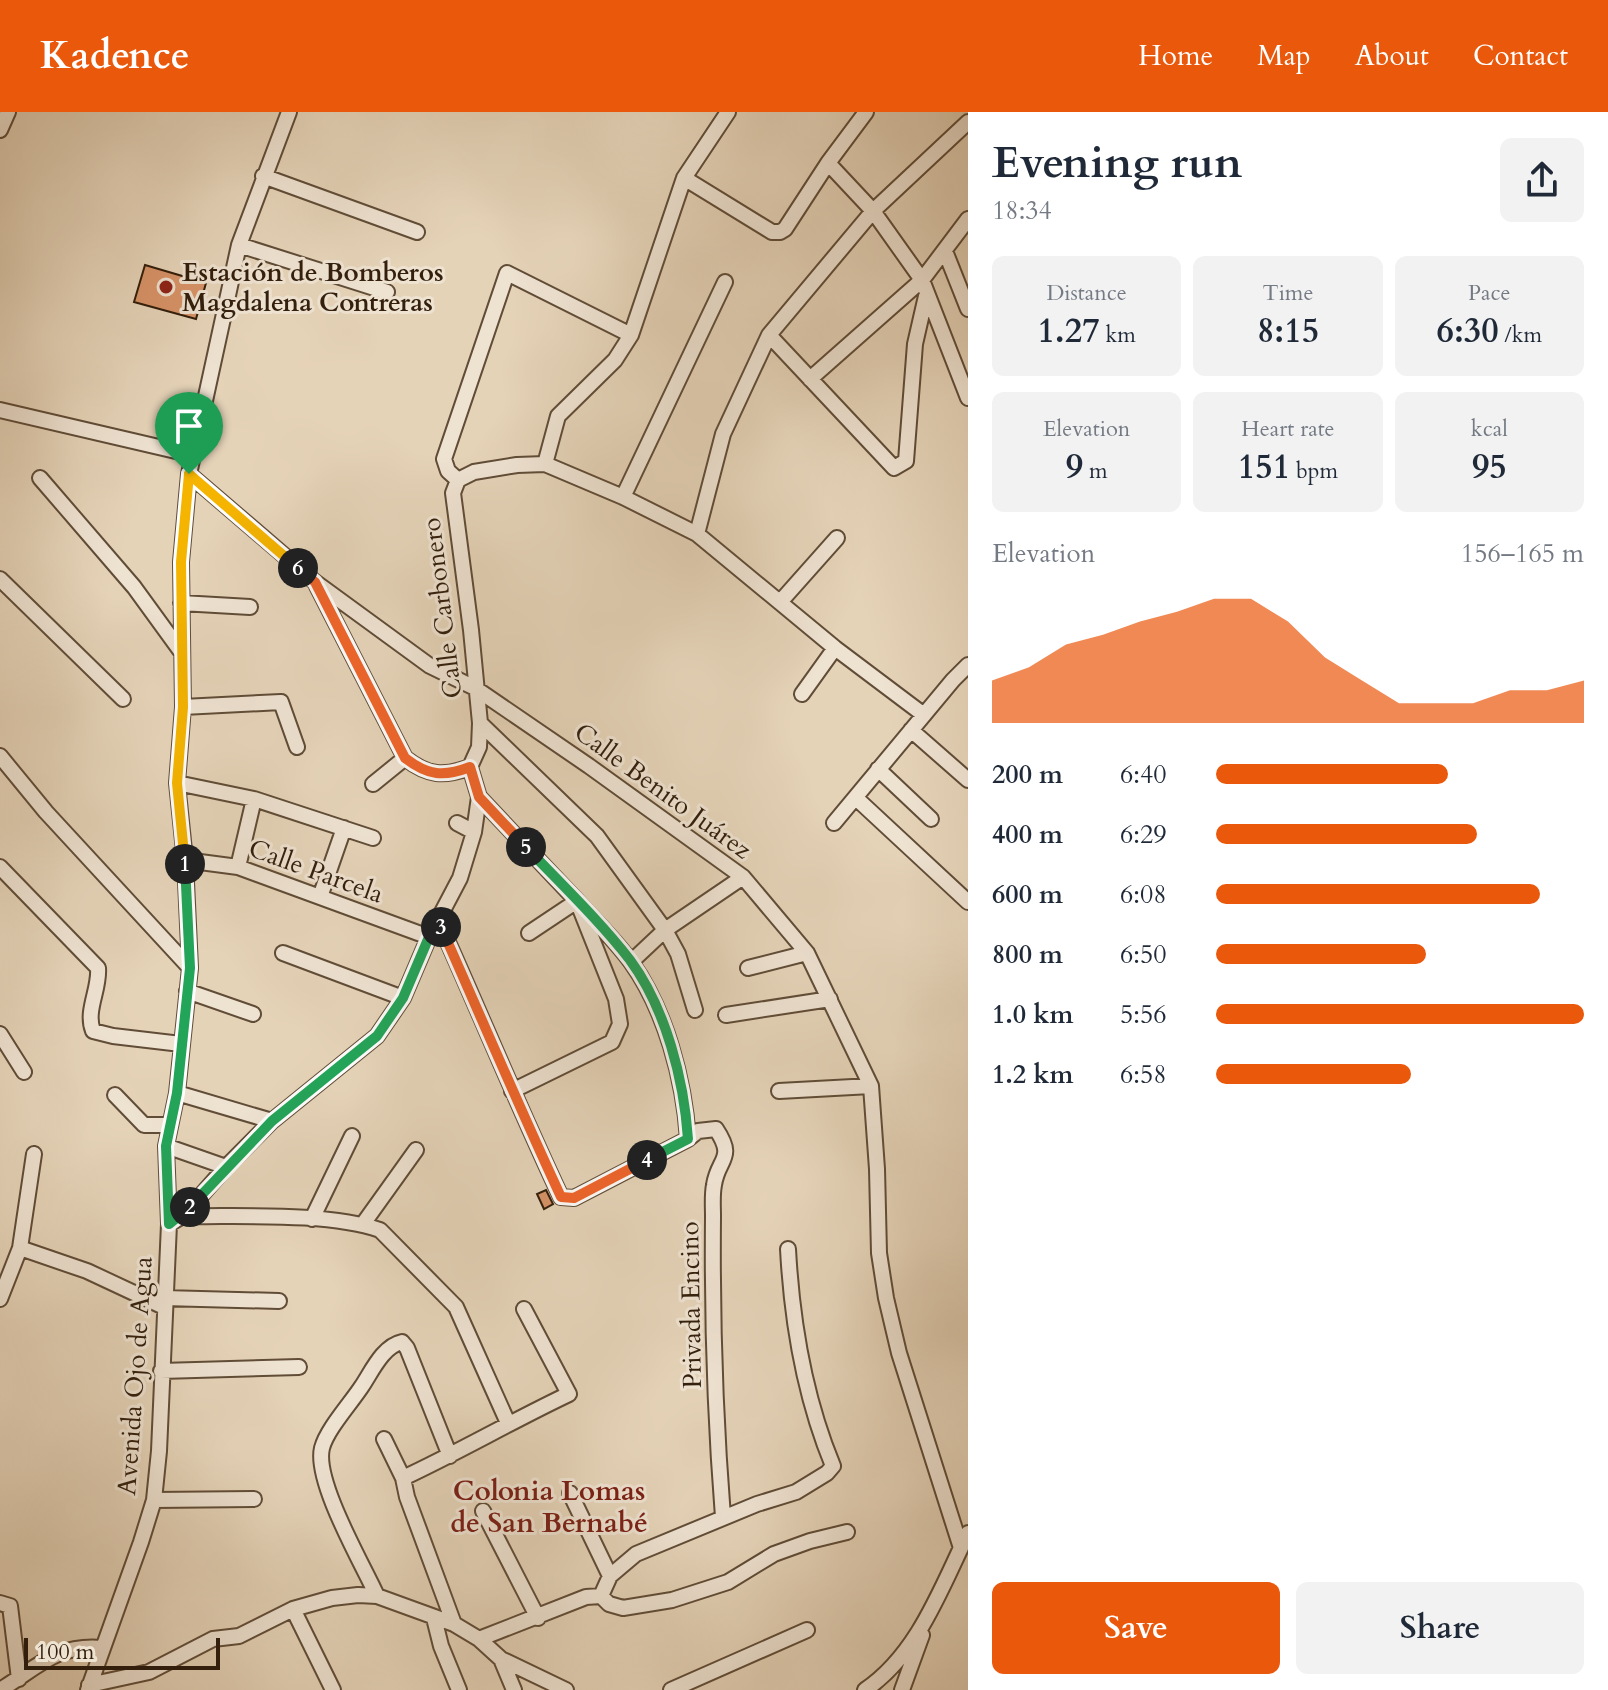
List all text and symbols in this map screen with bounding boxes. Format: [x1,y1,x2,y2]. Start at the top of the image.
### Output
text: Kadence [40,30,190,82]
text: Home [1138,37,1213,75]
text: Map [1257,37,1311,75]
text: About [1355,37,1429,75]
text: Contact [1473,37,1568,75]
text: Evening run [992,133,1242,193]
button: share [1500,138,1584,222]
text: 18:34 [992,193,1052,228]
place label: Estación de Bomberos Magdalena Contreras [182,255,444,320]
marker: Estación de Bomberos Magdalena Contreras [157,278,175,296]
text: Distance [1046,278,1127,308]
text: Time [1263,278,1313,308]
text: Pace [1468,278,1511,308]
text: 1.27 [1037,308,1100,354]
text: 8:15 [1257,308,1319,354]
text: 6:30 [1437,308,1499,354]
text: km [1100,320,1136,350]
text: /km [1499,320,1542,350]
pin [155,392,223,474]
icon: arrive [167,404,211,448]
text: Elevation [1043,414,1130,444]
text: Heart rate [1241,414,1335,444]
text: kcal [1471,414,1508,444]
text: 9 [1066,444,1083,490]
text: 151 [1238,444,1290,490]
text: 95 [1472,444,1507,490]
text: m [1083,456,1108,486]
text: bpm [1290,456,1338,486]
street label: Calle Carbonero [414,516,470,700]
text: Elevation [992,536,1095,571]
text: 156–165 m [1461,536,1584,571]
pin: 6 [278,548,318,588]
text: 6 [292,553,304,583]
street label: Calle Benito Juárez [567,715,759,867]
text: 200 m [992,757,1063,792]
text: 6:40 [1120,757,1167,792]
text: 400 m [992,817,1063,852]
text: 6:29 [1120,817,1167,852]
pin: 5 [506,827,546,867]
street label: Calle Parcela [244,830,388,912]
text: 5 [520,832,532,862]
pin: 1 [165,844,205,884]
text: 1 [179,849,191,879]
text: 600 m [992,877,1063,912]
text: 6:08 [1120,877,1167,912]
pin: 3 [421,907,461,947]
text: 3 [435,912,447,942]
text: 800 m [992,937,1063,972]
text: 6:50 [1120,937,1167,972]
text: 1.0 km [992,997,1073,1032]
text: 5:56 [1120,997,1167,1032]
text: 1.2 km [992,1057,1073,1092]
text: 6:58 [1120,1057,1167,1092]
pin: 4 [627,1140,667,1180]
text: 4 [641,1145,653,1175]
pin: 2 [170,1187,210,1227]
text: 2 [184,1192,196,1222]
street label: Privada Encino [672,1221,710,1389]
street label: Avenida Ojo de Agua [109,1255,161,1497]
district label: Colonia Lomas de San Bernabé [450,1472,648,1542]
button: Save [992,1582,1280,1674]
button: Share [1296,1582,1584,1674]
scale bar [24,1634,220,1670]
text: 100 m [36,1637,94,1667]

